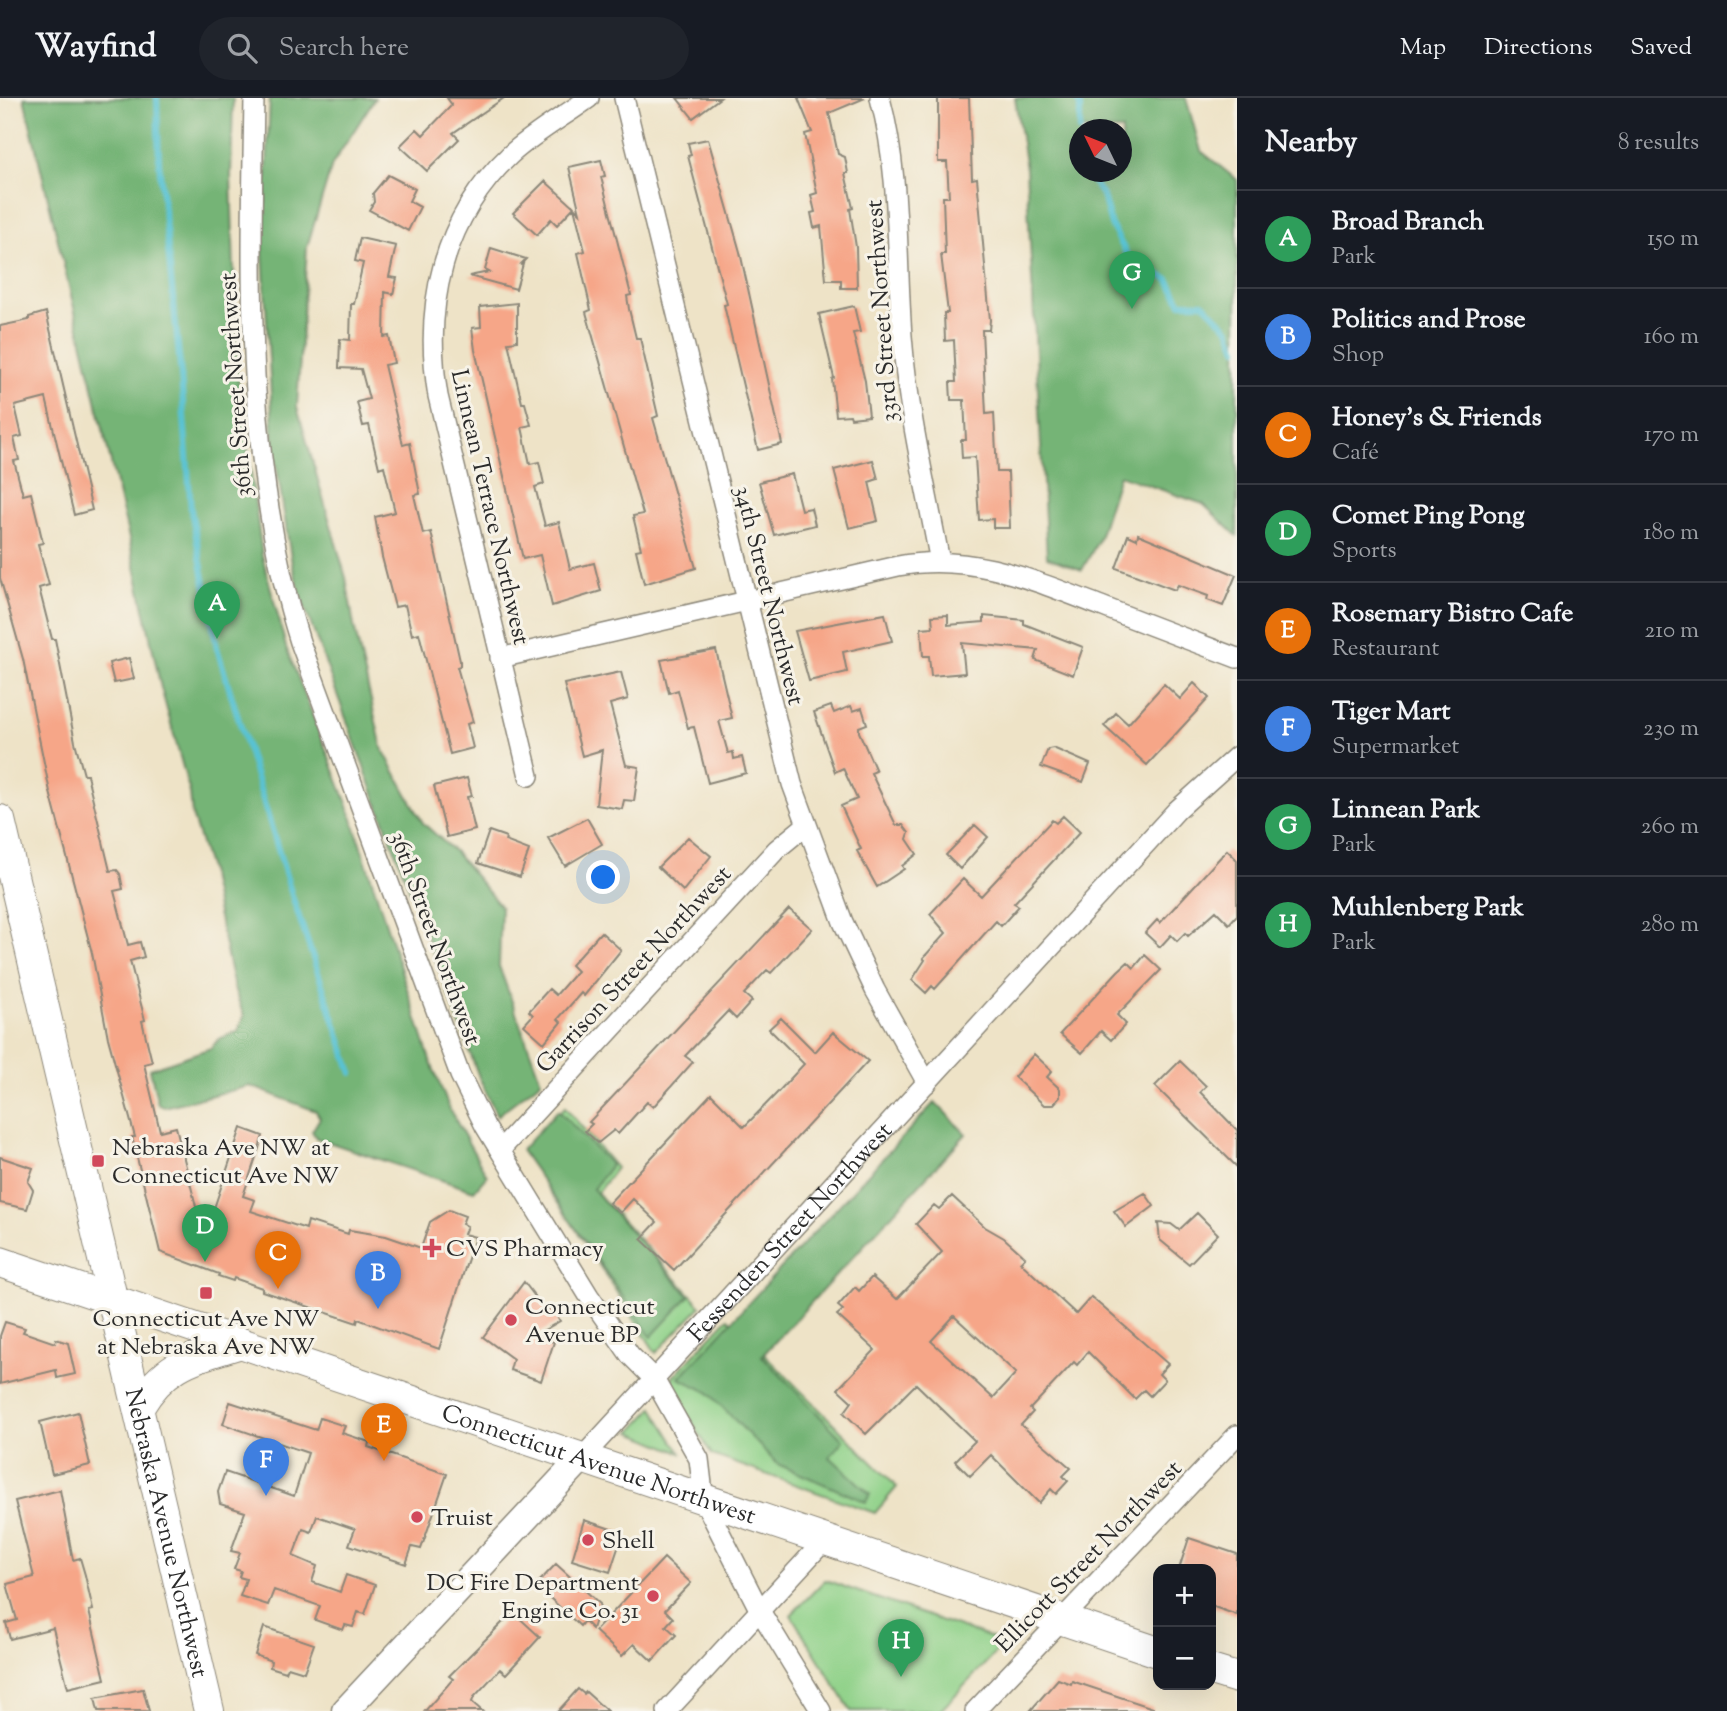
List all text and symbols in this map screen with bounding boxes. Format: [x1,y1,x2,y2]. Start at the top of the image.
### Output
search box [199,17,689,80]
text: Wayfind [35,24,157,72]
icon: search [223,29,261,67]
text: Search here [279,30,409,67]
text: Map [1400,31,1446,65]
text: Directions [1484,31,1592,65]
text: Saved [1630,31,1692,65]
north arrow [1069,119,1132,182]
text: Nearby [1265,122,1357,165]
text: 8 results [1618,127,1699,160]
street label: 33rd Street Northwest [858,198,908,423]
text: Broad Branch [1332,204,1484,241]
text: A [1279,223,1297,256]
text: 150 m [1647,223,1699,256]
text: Park [1332,241,1376,274]
pin: G [1109,251,1155,309]
street label: 36th Street Northwest [212,272,262,498]
text: Politics and Prose [1332,302,1526,339]
text: B [1281,321,1295,354]
text: 160 m [1644,321,1699,354]
text: Shop [1332,339,1384,372]
street label: Linnean Terrace Northwest [441,366,537,649]
text: Honey's & Friends [1332,400,1542,437]
text: C [1279,419,1297,452]
text: 170 m [1644,419,1699,452]
text: Café [1332,437,1379,470]
street label: 34th Street Northwest [724,482,812,709]
text: Comet Ping Pong [1332,498,1525,535]
text: D [1279,517,1297,550]
text: 180 m [1644,517,1699,550]
text: Sports [1332,535,1397,568]
pin: A [194,581,240,639]
text: Rosemary Bistro Cafe [1332,596,1573,633]
text: E [1281,615,1295,648]
text: 210 m [1645,615,1699,648]
text: Restaurant [1332,633,1439,666]
text: Tiger Mart [1332,694,1450,731]
text: F [1282,713,1294,746]
text: 230 m [1643,713,1699,746]
text: Supermarket [1332,731,1459,764]
text: Linnean Park [1332,792,1480,829]
text: G [1279,811,1297,844]
text: 260 m [1641,811,1699,844]
street label: 36th Street Northwest [380,827,489,1050]
text: Park [1332,829,1376,862]
street label: Garrison Street Northwest [529,859,740,1082]
your location [586,860,620,894]
text: Muhlenberg Park [1332,890,1524,927]
text: H [1279,909,1297,942]
text: 280 m [1641,909,1699,942]
text: Park [1332,927,1376,960]
street label: Fessenden Street Northwest [681,1115,901,1351]
place label: Nebraska Ave NW at Connecticut Ave NW [112,1132,339,1194]
marker: Nebraska Ave NW at Connecticut Ave NW [90,1153,106,1169]
pin: D [182,1204,228,1262]
pin: C [255,1231,301,1289]
place label: CVS Pharmacy [446,1233,604,1267]
marker: CVS Pharmacy [424,1240,440,1256]
pin: B [355,1251,401,1309]
marker: Connecticut Ave NW at Nebraska Ave NW [198,1285,214,1301]
place label: Connecticut Avenue BP [525,1291,655,1353]
place label: Connecticut Ave NW at Nebraska Ave NW [93,1303,320,1365]
marker: Connecticut Avenue BP [503,1312,519,1328]
street label: Nebraska Avenue Northwest [115,1385,216,1681]
street label: Connecticut Avenue Northwest [437,1397,760,1534]
pin: E [361,1403,407,1461]
pin: F [243,1438,289,1496]
street label: Ellicott Street Northwest [988,1453,1191,1661]
place label: Truist [431,1502,493,1536]
marker: Truist [409,1509,425,1525]
place label: Shell [602,1525,655,1559]
marker: Shell [580,1532,596,1548]
map controls [1153,1564,1216,1690]
button: + [1153,1564,1216,1627]
place label: DC Fire Department Engine Co. 31 [426,1567,639,1629]
marker: DC Fire Department Engine Co. 31 [645,1588,661,1604]
pin: H [878,1619,924,1677]
button: − [1153,1627,1216,1690]

